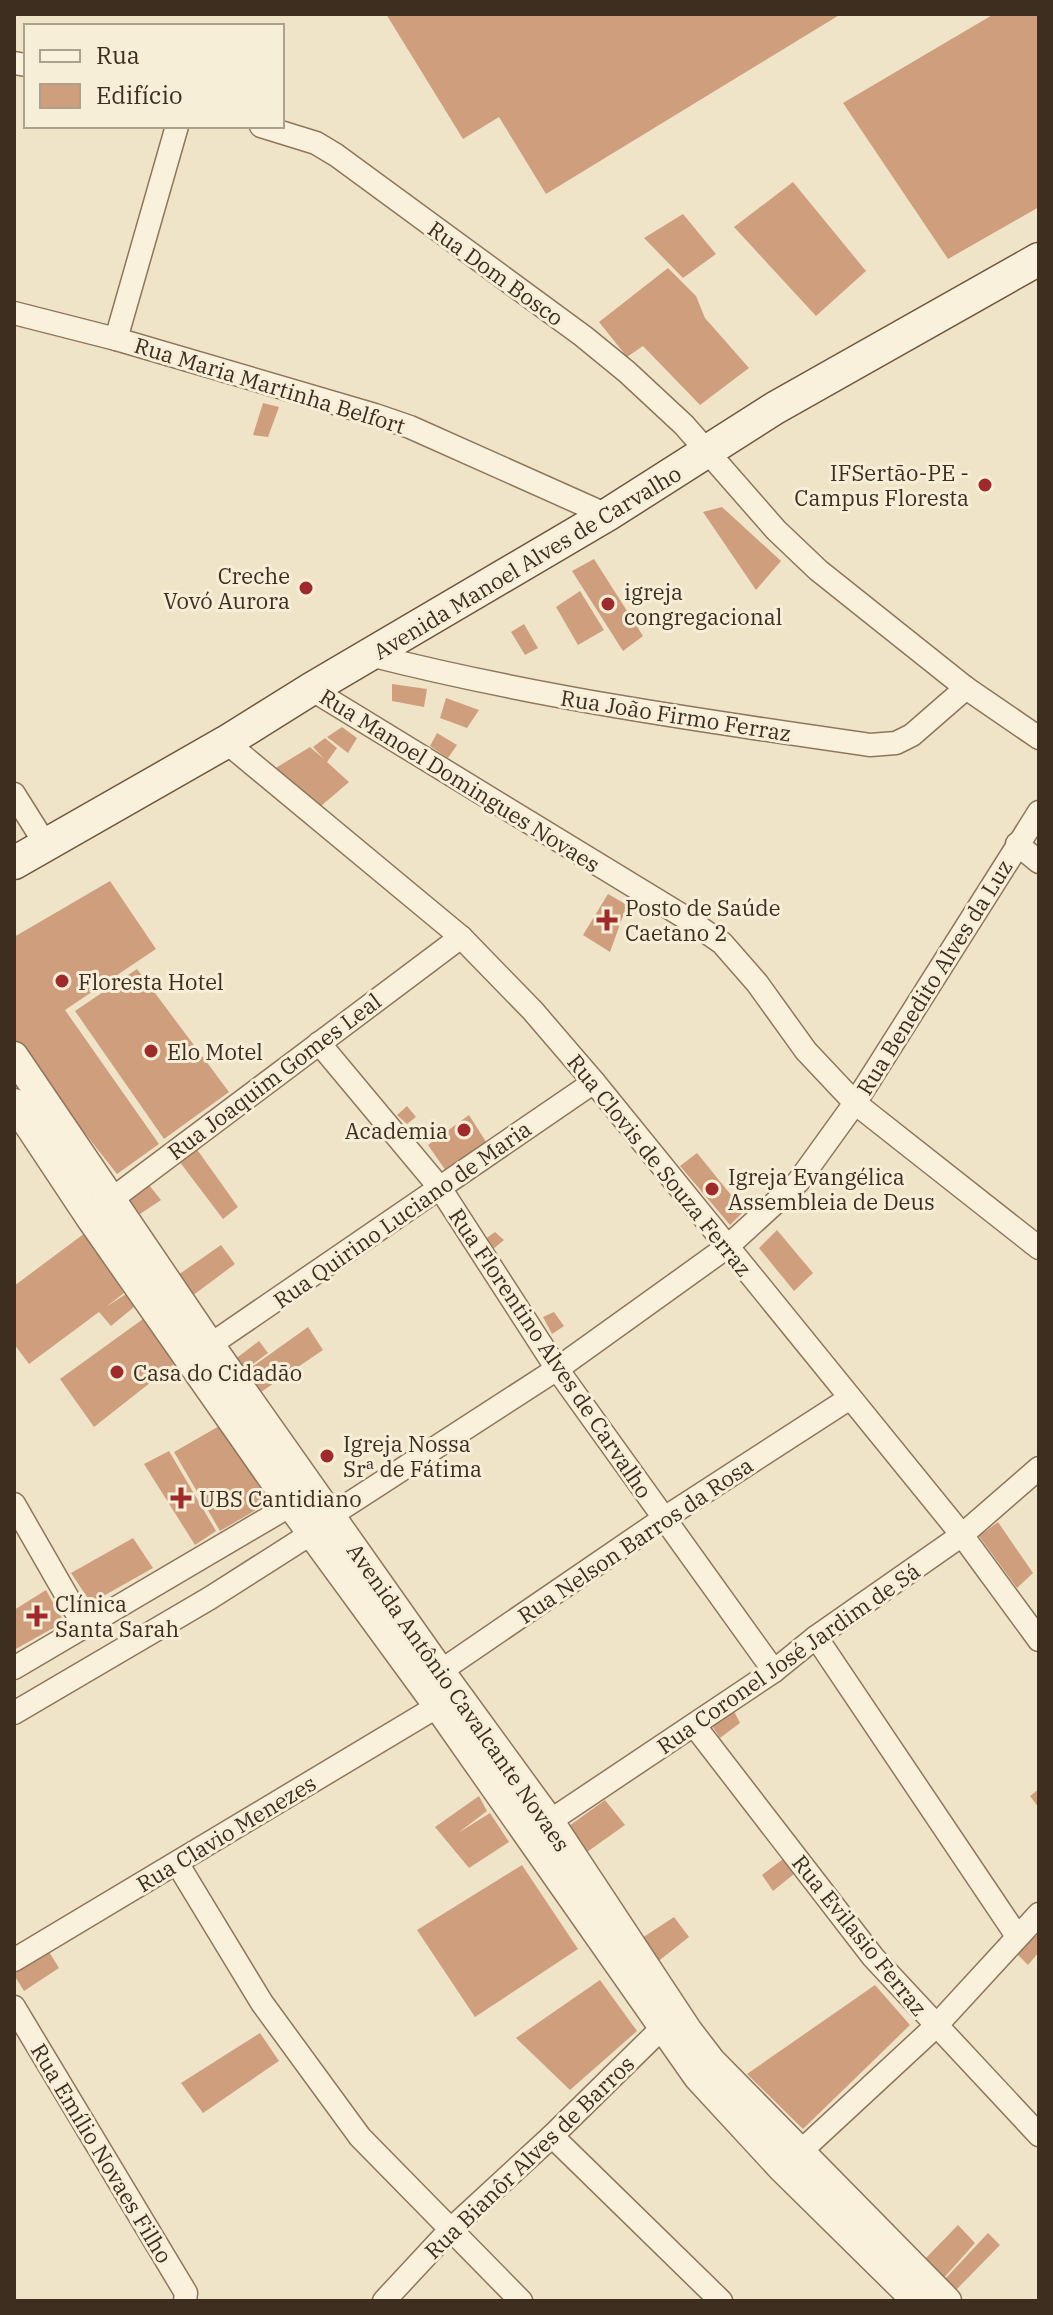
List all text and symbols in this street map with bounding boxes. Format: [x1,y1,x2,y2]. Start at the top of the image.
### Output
legend [24,24,284,128]
text: Rua [96,39,140,71]
text: Edifício [96,79,183,111]
street label: Rua Dom Bosco [422,214,570,332]
street label: Rua Maria Martinha Belfort [131,330,409,440]
street label: Avenida Manoel Alves de Carvalho [368,458,686,666]
place label: IFSertão-PE - Campus Floresta [794,458,969,512]
marker: IFSertão-PE - Campus Floresta [976,476,994,494]
place label: Creche Vovó Aurora [163,561,290,615]
place label: igreja congregacional [624,577,782,631]
marker: Creche Vovó Aurora [297,579,315,597]
marker: igreja congregacional [599,595,617,613]
street label: Rua Manoel Domingues Novaes [314,682,606,878]
street label: Rua João Firmo Ferraz [559,682,793,748]
street label: Rua Benedito Alves da Luz [850,854,1018,1100]
place label: Posto de Saúde Caetano 2 [625,893,780,947]
marker: Posto de Saúde Caetano 2 [596,909,618,931]
place label: Floresta Hotel [78,967,224,996]
marker: Floresta Hotel [53,972,71,990]
street label: Rua Joaquim Gomes Leal [161,986,387,1166]
place label: Elo Motel [167,1037,263,1066]
marker: Elo Motel [142,1042,160,1060]
street label: Rua Clovis de Souza Ferraz [561,1048,759,1282]
street label: Rua Quirino Luciano de Maria [267,1114,537,1314]
place label: Academia [345,1116,448,1145]
marker: Academia [455,1121,473,1139]
place label: Igreja Evangélica Assembleia de Deus [728,1162,935,1216]
marker: Igreja Evangélica Assembleia de Deus [703,1180,721,1198]
street label: Rua Florentino Alves de Carvalho [443,1202,659,1504]
place label: Casa do Cidadão [133,1358,302,1387]
marker: Casa do Cidadão [108,1363,126,1381]
place label: Igreja Nossa Srª de Fátima [343,1429,482,1483]
marker: Igreja Nossa Srª de Fátima [318,1447,336,1465]
street label: Rua Nelson Barros da Rosa [512,1450,758,1630]
place label: UBS Cantidiano [199,1484,362,1513]
marker: UBS Cantidiano [170,1487,192,1509]
street label: Avenida Antônio Cavalcante Novaes [341,1537,577,1857]
street label: Rua Coronel José Jardim de Sá [651,1556,925,1760]
place label: Clínica Santa Sarah [55,1589,179,1643]
marker: Clínica Santa Sarah [26,1605,48,1627]
street label: Rua Clavio Menezes [131,1768,321,1898]
street label: Rua Evilasio Ferraz [786,1848,934,2022]
street label: Rua Emílio Novaes Filho [25,2038,179,2268]
street label: Rua Bianôr Alves de Barros [418,2049,640,2265]

